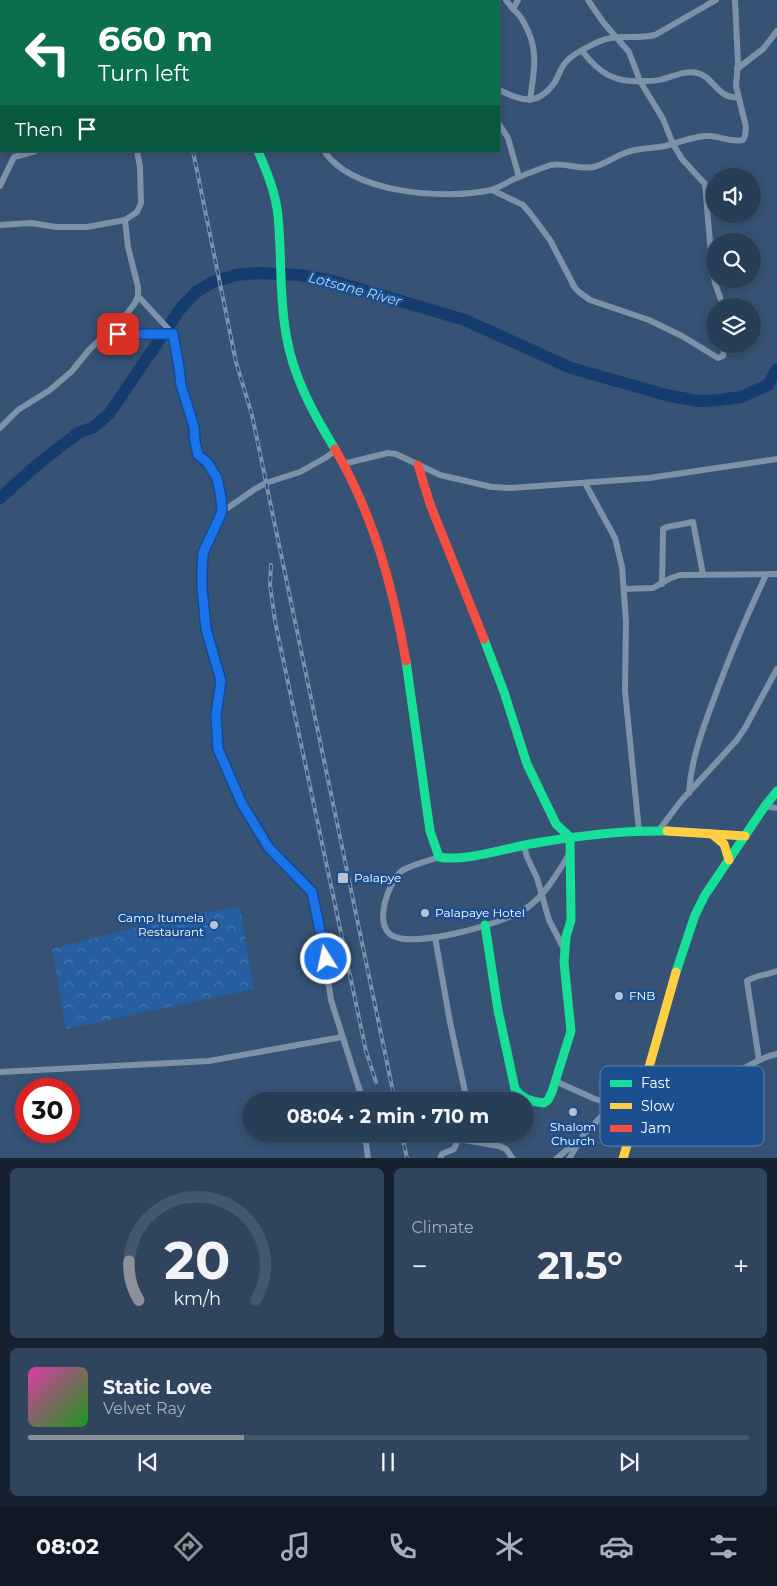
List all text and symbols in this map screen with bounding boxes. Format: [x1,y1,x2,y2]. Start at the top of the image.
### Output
text: 660 m [98,17,213,60]
icon: left [15,20,80,85]
text: Turn left [98,60,190,87]
icon: arrive [73,115,101,143]
text: Then [15,118,63,141]
map controls [706,168,761,353]
button: sound [706,168,761,223]
button: search [706,233,761,288]
water label: Lotsane River [306,268,404,310]
button: layers [706,298,761,353]
pin [97,313,139,355]
icon: arrive [104,320,132,348]
place label: Palapye [354,870,401,885]
marker: Palapye [336,871,350,885]
place label: Palapaye Hotel [435,905,525,920]
marker: Palapaye Hotel [419,907,431,919]
place label: Camp Itumela Restaurant [118,910,204,939]
marker: Camp Itumela Restaurant [208,919,220,931]
position arrow [299,932,351,984]
place label: FNB [629,988,655,1003]
marker: FNB [613,990,625,1002]
legend [600,1066,764,1146]
text: Fast [641,1074,671,1092]
speed limit sign: 30 [15,1078,80,1143]
text: Slow [641,1097,675,1115]
text: 08:04 · 2 min · 710 m [287,1105,489,1128]
marker: Shalom Church [567,1106,579,1118]
place label: Shalom Church [550,1119,596,1148]
text: Jam [640,1119,671,1137]
text: Climate [412,1218,474,1237]
text: 20 [164,1229,230,1292]
text: 21.5° [537,1242,623,1289]
text: − [412,1249,428,1283]
text: + [733,1249,749,1283]
text: km/h [173,1288,221,1309]
text: Static Love [103,1376,212,1399]
text: Velvet Ray [103,1399,185,1418]
icon: previous [134,1448,162,1476]
icon: pause [374,1448,402,1476]
icon: next [615,1448,643,1476]
icon: directions [171,1529,206,1564]
icon: music [278,1529,313,1564]
icon: phone [385,1529,420,1564]
icon: climate [492,1529,527,1564]
icon: car [599,1529,634,1564]
icon: filters [706,1529,741,1564]
text: 08:02 [36,1533,99,1560]

